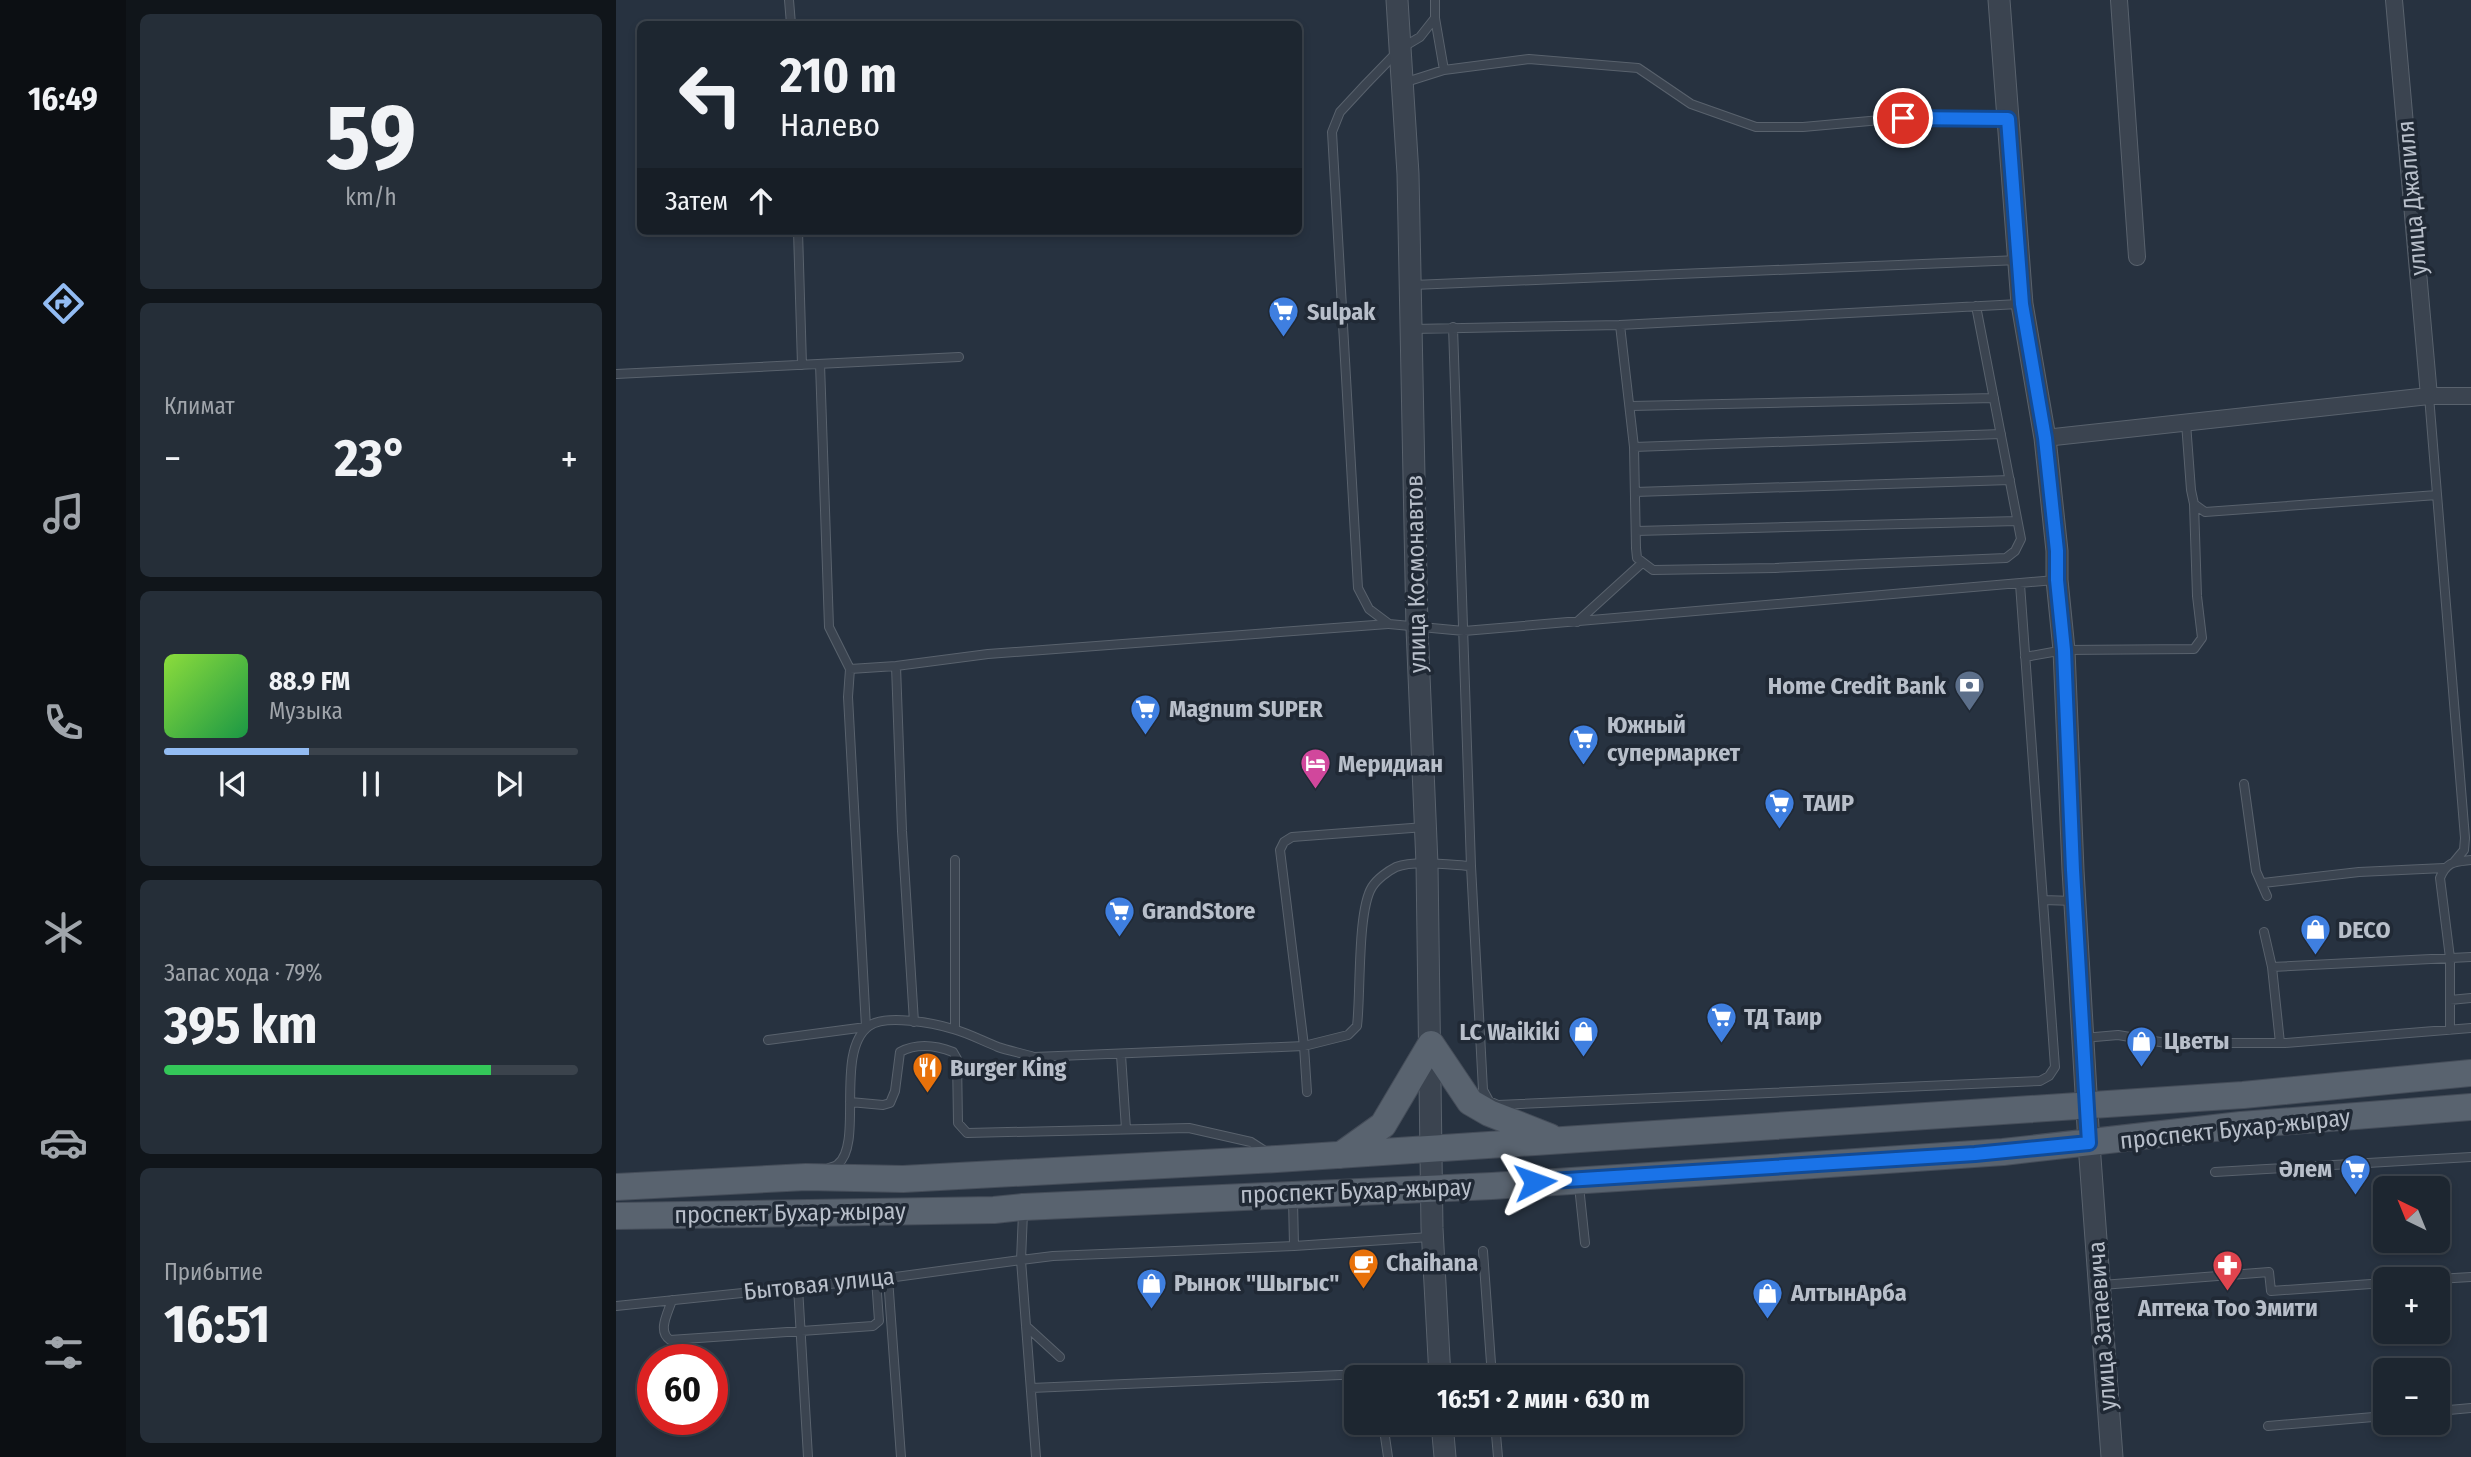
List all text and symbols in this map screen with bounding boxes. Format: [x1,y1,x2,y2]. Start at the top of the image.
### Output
text: 210 m [780,46,897,105]
icon: left [665,49,756,140]
text: 16:49 [28,80,98,118]
text: 59 [326,83,416,192]
pin [1873,88,1933,148]
icon: arrive [1884,99,1922,137]
text: Налево [780,106,880,144]
street label: улица Джалиля [2391,119,2433,277]
icon: ahead [742,182,780,220]
text: km/h [345,183,397,211]
text: Затем [665,186,728,217]
icon: directions [39,279,88,328]
supermarket icon: Sulpak [1267,295,1301,339]
place label: Sulpak [1307,298,1376,326]
text: Климат [164,392,235,420]
text: 23° [334,427,407,490]
text: − [164,436,181,482]
text: + [561,436,578,482]
street label: улица Космонавтов [1400,475,1432,673]
icon: music [39,489,88,538]
text: 88.9 FM [269,666,350,697]
bank icon: Home Credit Bank [1952,669,1986,713]
place label: Home Credit Bank [1768,672,1947,700]
supermarket icon: Magnum SUPER [1129,692,1163,736]
place label: Magnum SUPER [1169,695,1323,723]
text: Музыка [269,697,343,725]
icon: phone [39,698,88,747]
place label: Южный супермаркет [1607,711,1741,767]
supermarket icon: Южный супермаркет [1567,722,1601,766]
hotel icon: Меридиан [1298,747,1332,791]
place label: Меридиан [1338,750,1443,778]
icon: previous [214,765,252,803]
icon: pause [352,765,390,803]
icon: next [490,765,528,803]
supermarket icon: ТАИР [1763,786,1797,830]
place label: ТАИР [1803,789,1854,817]
supermarket icon: GrandStore [1102,894,1136,938]
place label: GrandStore [1142,897,1255,925]
icon: climate [39,908,88,957]
shop icon: DECO [2298,913,2332,957]
place label: DECO [2338,916,2391,944]
text: Запас хода · 79% [164,959,323,987]
text: 395 km [164,994,318,1057]
supermarket icon: ТД Таир [1704,1000,1738,1044]
place label: ТД Таир [1744,1003,1822,1031]
shop icon: LC Waikiki [1566,1015,1600,1059]
place label: LC Waikiki [1459,1018,1560,1046]
shop icon: Цветы [2124,1024,2158,1068]
place label: Цветы [2164,1027,2230,1055]
restaurant icon: Burger King [910,1051,944,1095]
place label: Burger King [950,1054,1066,1082]
street label: проспект Бухар-жырау [2118,1103,2352,1155]
icon: car [39,1118,88,1167]
position arrow [1498,1145,1572,1219]
supermarket icon: Әлем [2338,1152,2372,1196]
place label: Әлем [2279,1155,2332,1183]
street label: проспект Бухар-жырау [1240,1173,1472,1209]
north arrow [2373,1176,2450,1253]
map controls [2373,1176,2450,1435]
street label: проспект Бухар-жырау [674,1197,906,1229]
street label: улица Затаевича [2082,1240,2122,1412]
cafe icon: Chaihana [1346,1246,1380,1290]
place label: Chaihana [1386,1249,1478,1277]
pharmacy icon: Аптека Тоо Эмити [2211,1249,2245,1293]
text: Прибытие [164,1258,263,1286]
street label: Бытовая улица [742,1262,896,1306]
shop icon: Рынок "Шыгыс" [1134,1266,1168,1310]
button: + [2373,1267,2450,1344]
place label: Рынок "Шыгыс" [1174,1269,1339,1297]
shop icon: АлтынАрба [1751,1276,1785,1320]
place label: АлтынАрба [1790,1279,1907,1307]
text: 16:51 [164,1293,270,1356]
place label: Аптека Тоо Эмити [2137,1294,2318,1322]
icon: filters [39,1328,88,1377]
speed limit sign: 60 [637,1344,728,1435]
button: − [2373,1358,2450,1435]
text: 16:51 · 2 мин · 630 m [1437,1384,1650,1415]

